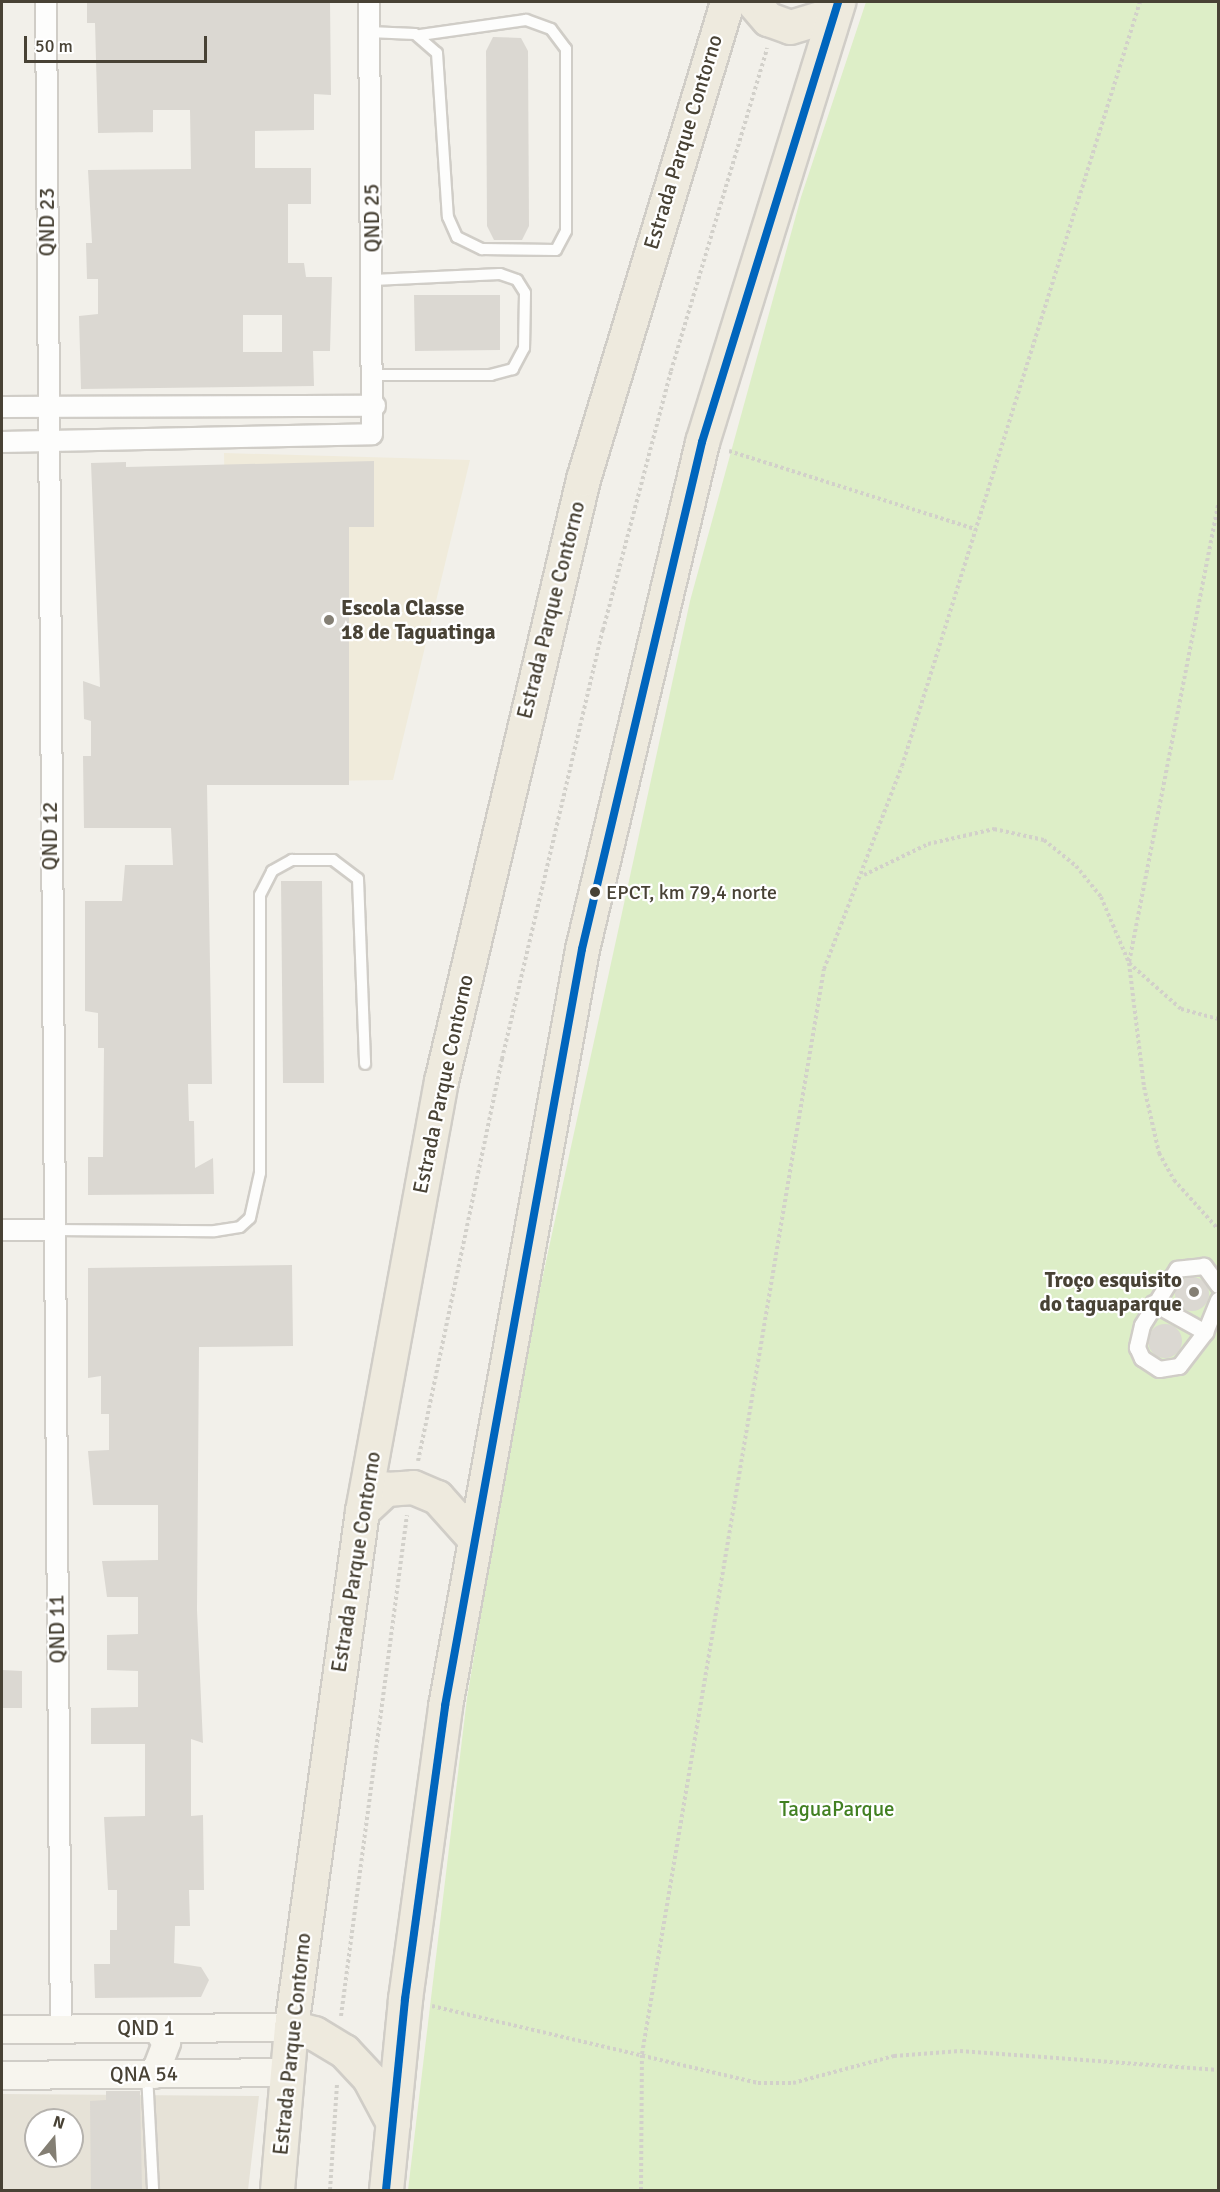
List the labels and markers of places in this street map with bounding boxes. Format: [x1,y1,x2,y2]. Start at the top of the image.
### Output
place label: Escola Classe 18 de Taguatinga [341,595,496,645]
marker: Escola Classe 18 de Taguatinga [322,613,336,627]
place label: EPCT, km 79,4 norte [606,880,777,904]
marker: EPCT, km 79,4 norte [589,886,601,898]
place label: Troço esquisito do taguaparque [1040,1267,1182,1317]
marker: Troço esquisito do taguaparque [1187,1285,1201,1299]

